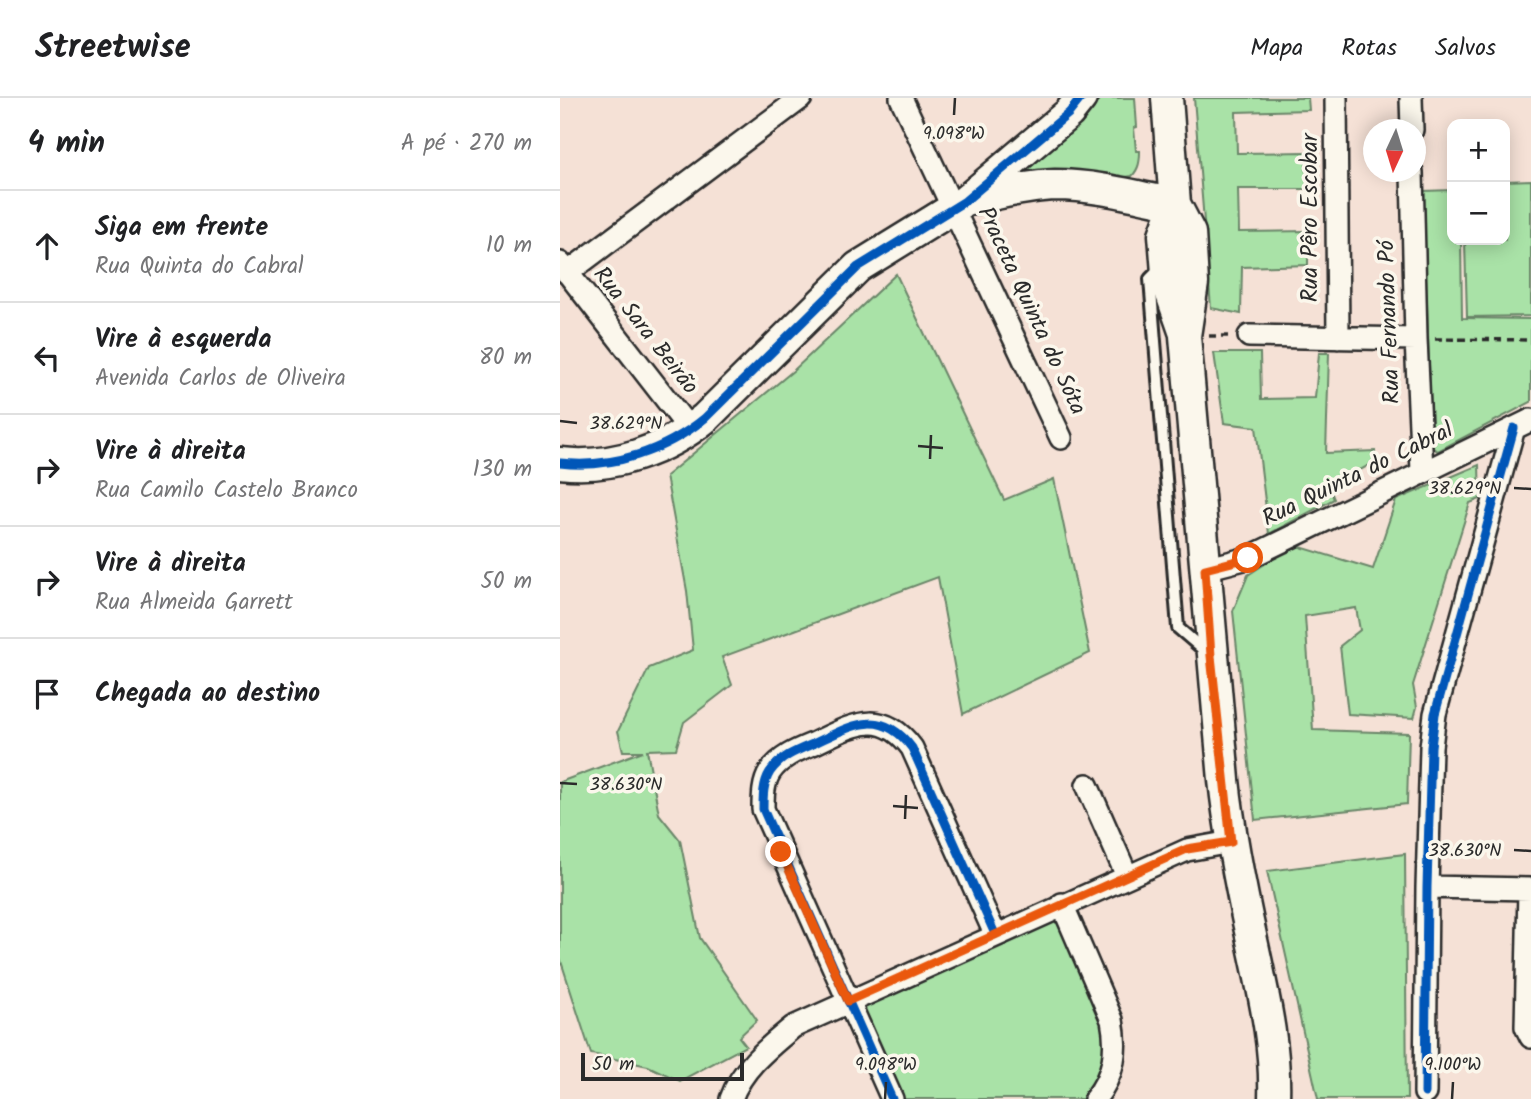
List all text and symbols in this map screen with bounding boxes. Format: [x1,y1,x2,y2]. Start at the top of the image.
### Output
text: Streetwise [35,22,191,75]
text: Mapa [1250,29,1303,68]
text: Rotas [1341,29,1397,68]
text: Salvos [1435,29,1496,68]
north arrow [1363,119,1426,182]
map controls [1447,119,1510,245]
button: + [1447,119,1510,182]
text: 4 min [28,120,105,168]
text: 9.098°W [923,120,985,149]
text: A pé · 270 m [401,126,532,162]
street label: Rua Pêro Escobar [1293,132,1329,302]
button: − [1447,182,1510,245]
street label: Praceta Quinta do Sóta [967,201,1095,421]
text: Siga em frente [95,207,268,249]
icon: ahead [28,227,66,265]
text: 10 m [486,228,532,264]
street label: Rua Fernando Pó [1369,238,1411,404]
text: Rua Quinta do Cabral [95,249,304,285]
street label: Rua Sara Beirão [583,259,707,403]
text: Vire à esquerda [95,319,272,361]
icon: left [28,339,66,377]
text: 80 m [479,340,532,376]
text: Avenida Carlos de Oliveira [95,361,346,397]
text: 38.629°N [590,410,662,439]
street label: Rua Quinta do Cabral [1256,413,1460,537]
text: Vire à direita [95,431,246,473]
icon: right [28,451,66,489]
text: 130 m [473,452,532,488]
text: Rua Camilo Castelo Branco [95,473,358,509]
text: 38.629°N [1429,475,1501,504]
route start [1232,542,1263,573]
text: Vire à direita [95,543,246,585]
icon: right [28,563,66,601]
text: 50 m [481,564,532,600]
text: Rua Almeida Garrett [95,585,293,621]
text: Chegada ao destino [95,673,320,715]
icon: arrive [28,675,66,713]
text: 38.630°N [590,771,662,800]
route end [765,836,796,867]
text: 38.630°N [1429,837,1501,866]
scale bar [581,1050,744,1082]
text: 50 m [592,1050,634,1080]
text: 9.098°W [855,1051,917,1080]
text: 9.100°W [1425,1051,1481,1080]

